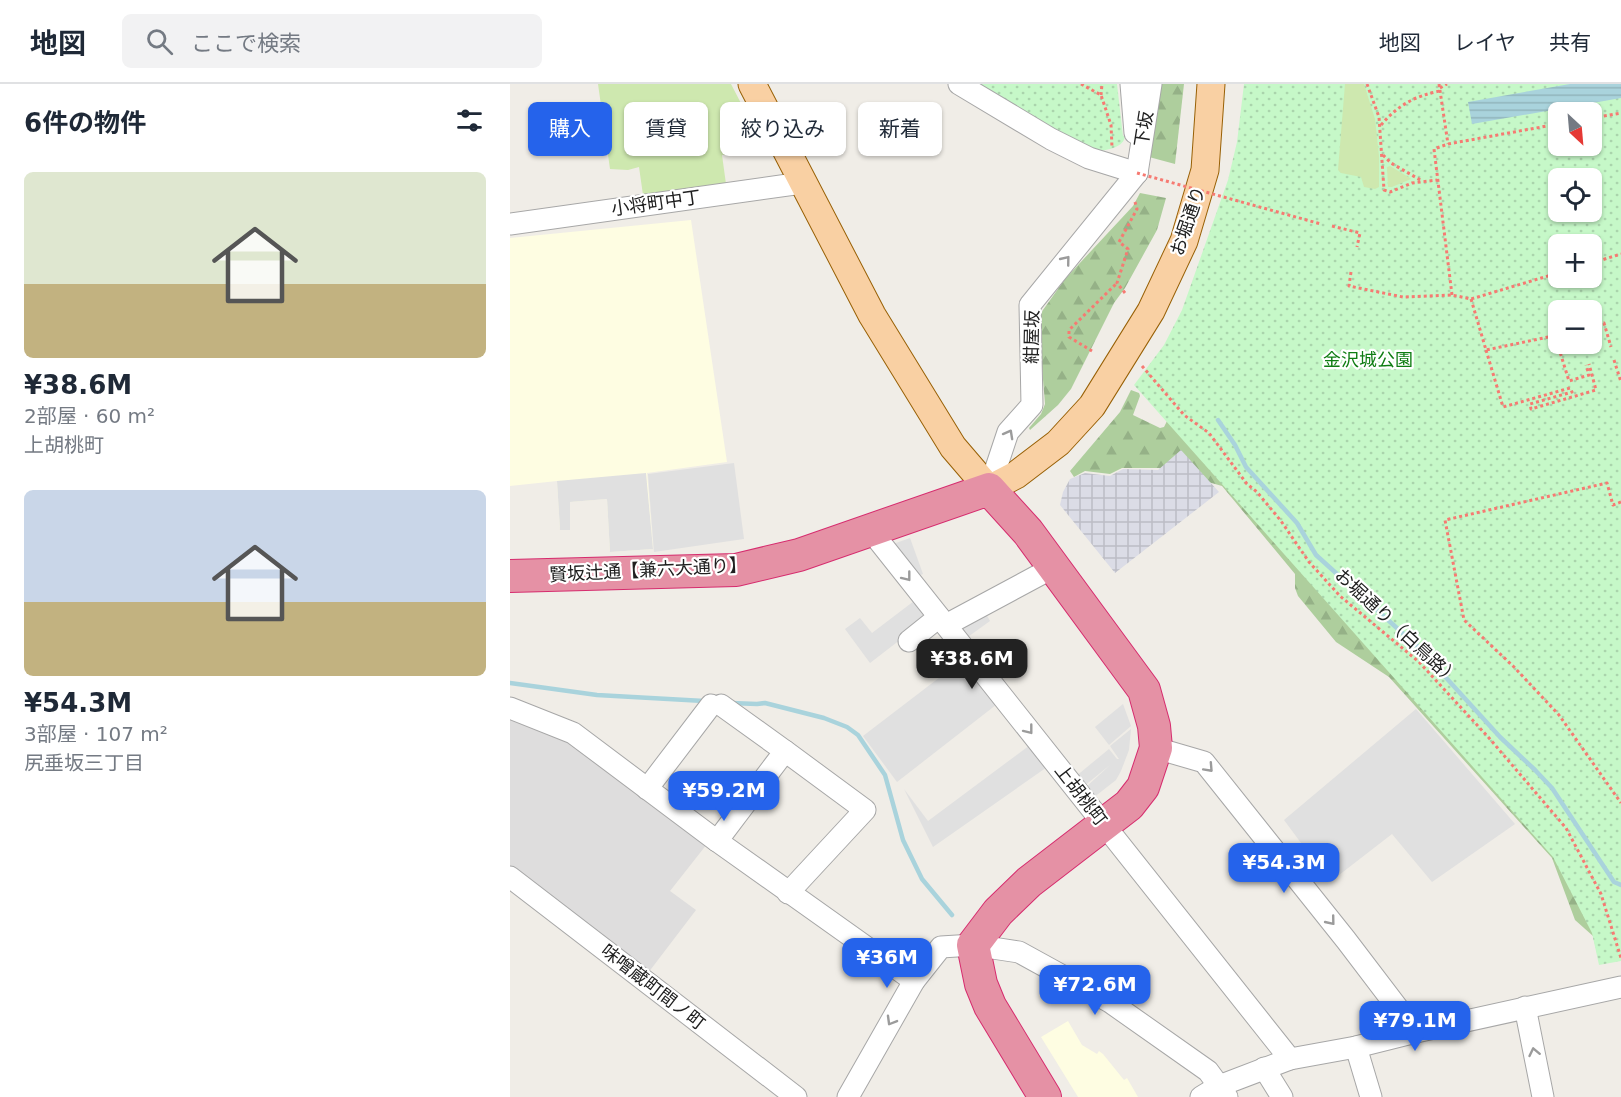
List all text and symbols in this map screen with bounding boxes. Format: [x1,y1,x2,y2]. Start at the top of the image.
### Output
search box [122,14,542,68]
icon: search [143,25,176,58]
text: 地図 [30,27,86,60]
text: ここで検索 [191,31,301,56]
text: 地図 [1379,31,1421,55]
text: レイヤ [1454,31,1516,55]
text: 共有 [1549,31,1591,55]
chip: 購入 [528,102,612,156]
chip: 賃貸 [624,102,708,156]
chip: 絞り込み [720,102,846,156]
chip: 新着 [858,102,942,156]
north arrow [1548,102,1602,156]
map controls [1548,102,1602,354]
icon: filters [453,104,486,137]
text: 6件の物件 [24,108,146,138]
street label: 下坂 [1130,110,1157,148]
button: locate [1548,168,1602,222]
street label: お堀通り [1166,183,1209,258]
street label: 小将町中丁 [610,186,702,219]
icon: home [201,211,309,319]
button: + [1548,234,1602,288]
one-way arrow [1059,256,1070,267]
button: − [1548,300,1602,354]
street label: 紺屋坂 [1021,310,1042,364]
park label: 金沢城公園 [1323,349,1413,370]
text: ¥38.6M [24,370,132,400]
text: 2部屋 · 60 m² [24,404,155,428]
one-way arrow [1002,429,1014,440]
text: 上胡桃町 [24,433,104,457]
icon: home [201,529,309,637]
street label: 賢坂辻通【兼六大通り】 [549,554,747,585]
street label: お堀通り（白鳥路） [1331,564,1464,690]
one-way arrow [900,570,911,581]
pin: ¥38.6M [923,639,1021,690]
text: ¥38.6M [930,646,1014,670]
text: ¥54.3M [24,688,132,718]
text: 3部屋 · 107 m² [24,722,168,746]
one-way arrow [1021,723,1032,734]
text: 尻垂坂三丁目 [24,751,144,775]
street label: 上胡桃町 [1051,760,1112,830]
one-way arrow [1202,762,1213,772]
pin: ¥59.2M [675,771,773,822]
text: ¥59.2M [682,778,766,802]
pin: ¥54.3M [1235,843,1333,894]
text: ¥54.3M [1242,850,1326,874]
one-way arrow [1323,914,1334,925]
pin: ¥36M [851,938,923,989]
street label: 味噌蔵町間ノ町 [597,940,709,1034]
text: ¥36M [856,945,918,969]
pin: ¥72.6M [1046,965,1144,1016]
text: ¥72.6M [1053,972,1137,996]
pin: ¥79.1M [1366,1001,1464,1052]
text: ¥79.1M [1373,1008,1457,1032]
one-way arrow [887,1015,898,1026]
one-way arrow [1528,1048,1541,1058]

